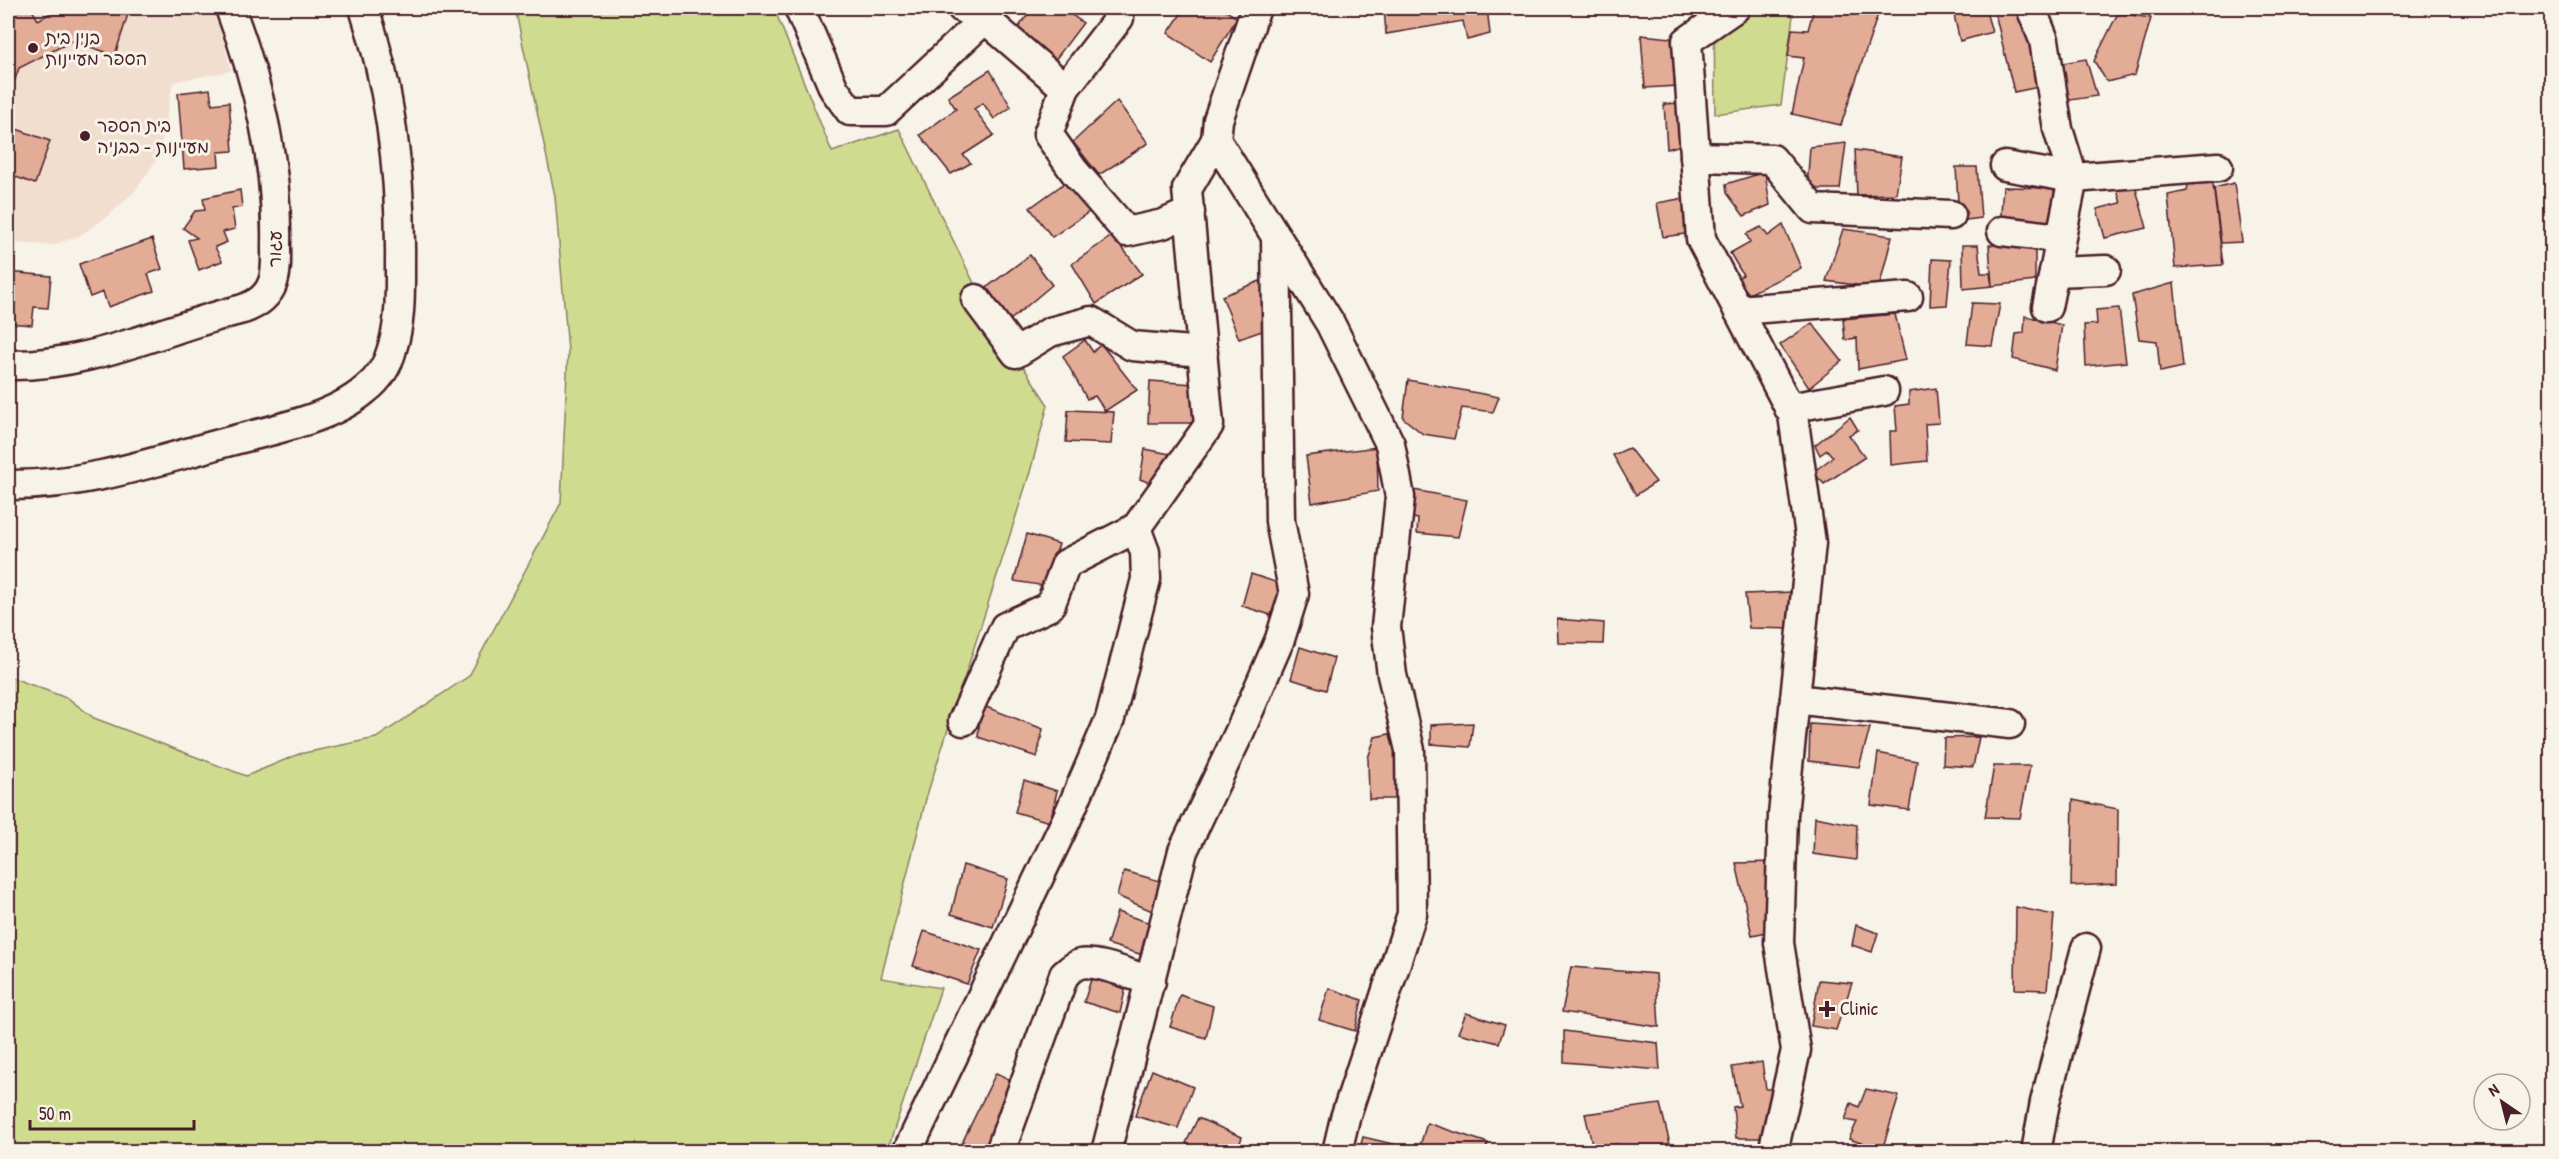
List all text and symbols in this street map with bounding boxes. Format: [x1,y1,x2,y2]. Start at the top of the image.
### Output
place label: בנין בית הספר מעיינות [44,25,147,71]
marker: בנין בית הספר מעיינות [26,41,40,55]
place label: בית הספר מעיינות - בבניה [97,113,209,159]
marker: בית הספר מעיינות - בבניה [78,129,92,143]
street label: עגור [262,230,287,268]
place label: Clinic [1840,996,1878,1021]
marker: Clinic [1818,1000,1836,1018]
north arrow [2472,1072,2532,1132]
text: N [2484,1078,2504,1101]
scale bar [30,1093,194,1131]
text: 50 m [39,1101,71,1126]

